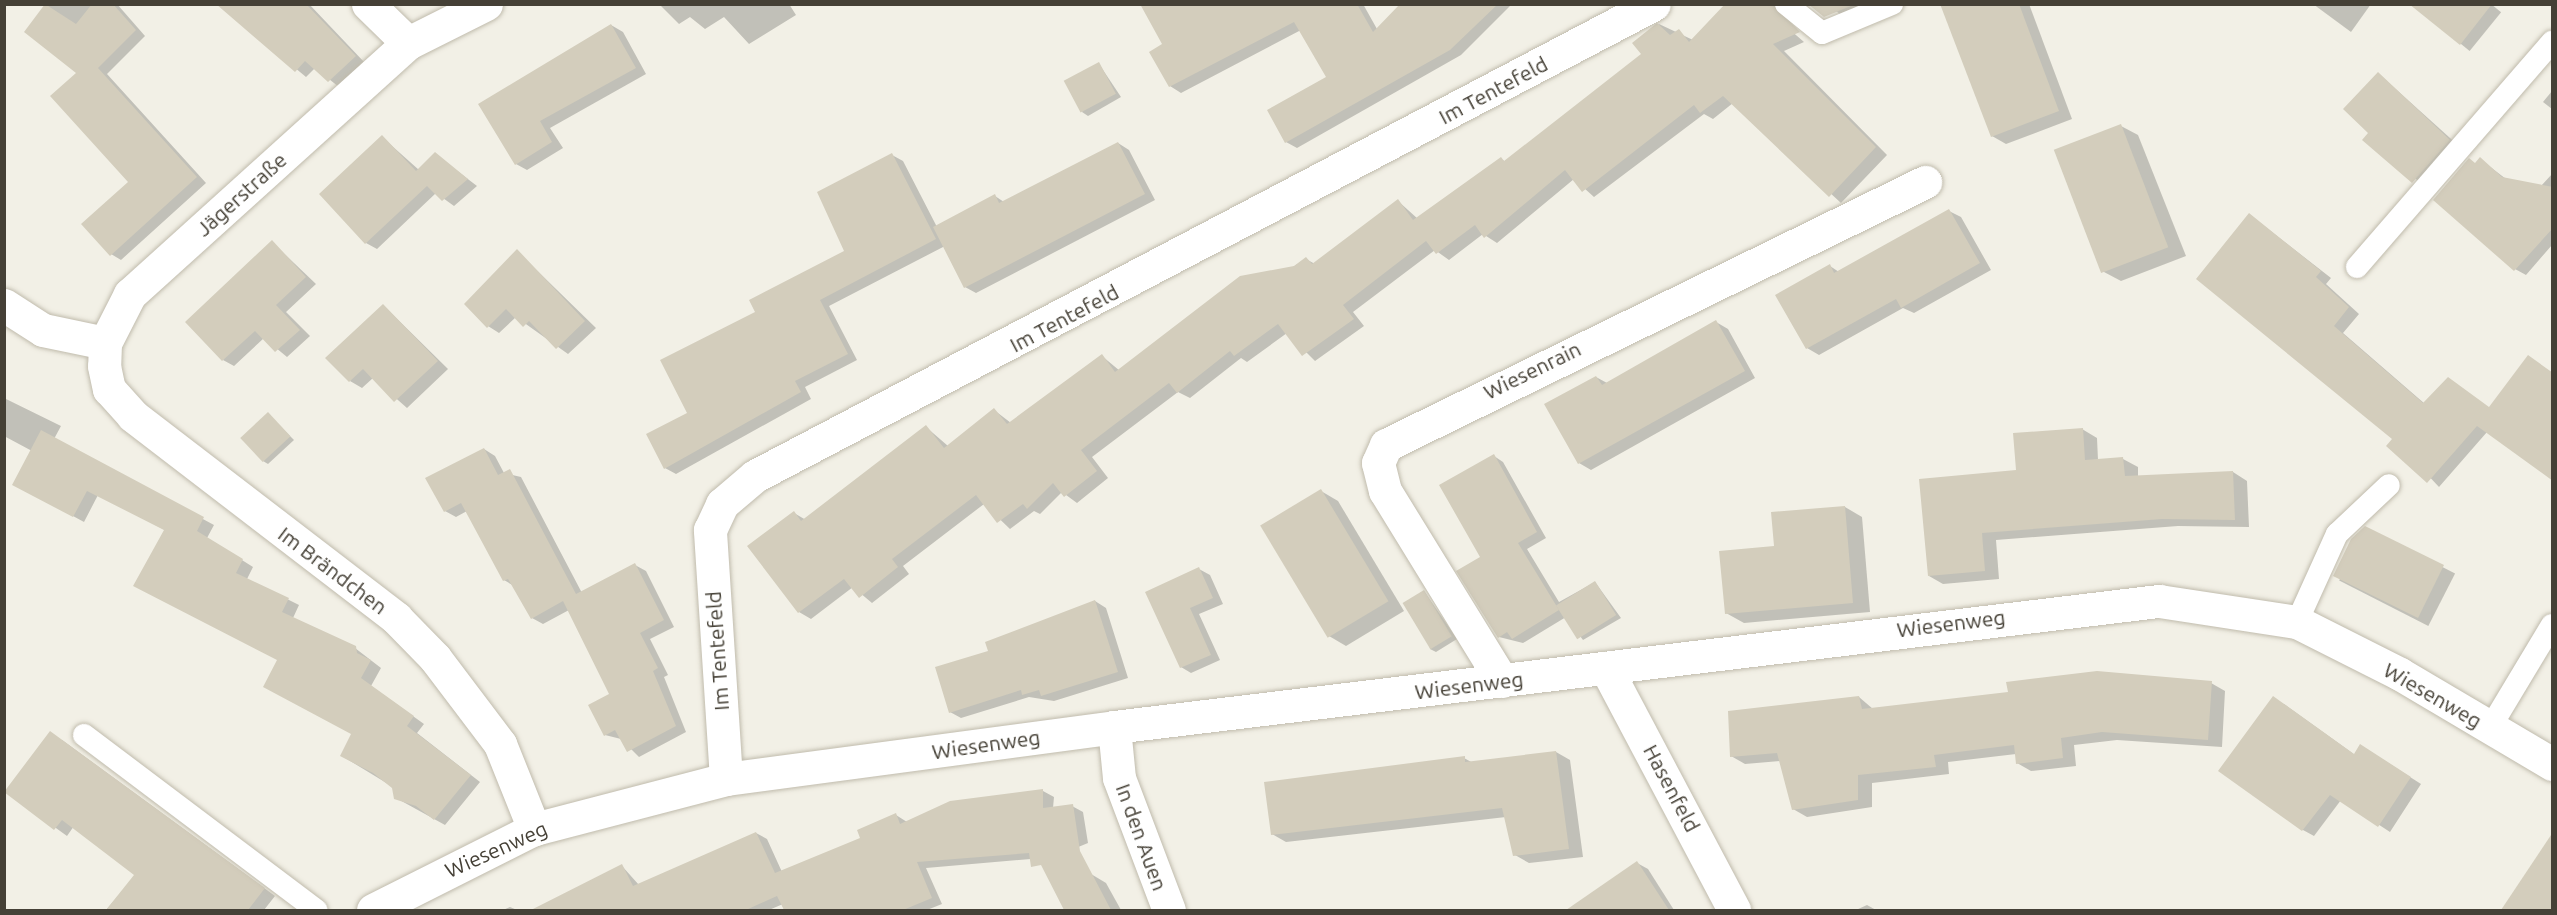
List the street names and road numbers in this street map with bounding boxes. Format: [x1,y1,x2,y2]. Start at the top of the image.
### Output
street label: Im Tentefeld [1434,51,1552,129]
street label: Jägerstraße [191,147,291,241]
street label: Im Tentefeld [1005,279,1123,357]
street label: Wiesenrain [1479,336,1585,404]
street label: Im Brändchen [274,521,392,619]
street label: Im Tentefeld [700,590,734,712]
street label: Wiesenweg [1895,604,2007,642]
street label: Wiesenweg [2379,657,2487,733]
street label: Wiesenweg [1413,666,1525,704]
street label: Wiesenweg [930,724,1042,764]
street label: Hasenfeld [1638,740,1706,836]
street label: In den Auen [1111,780,1173,894]
street label: Wiesenweg [441,815,551,883]

